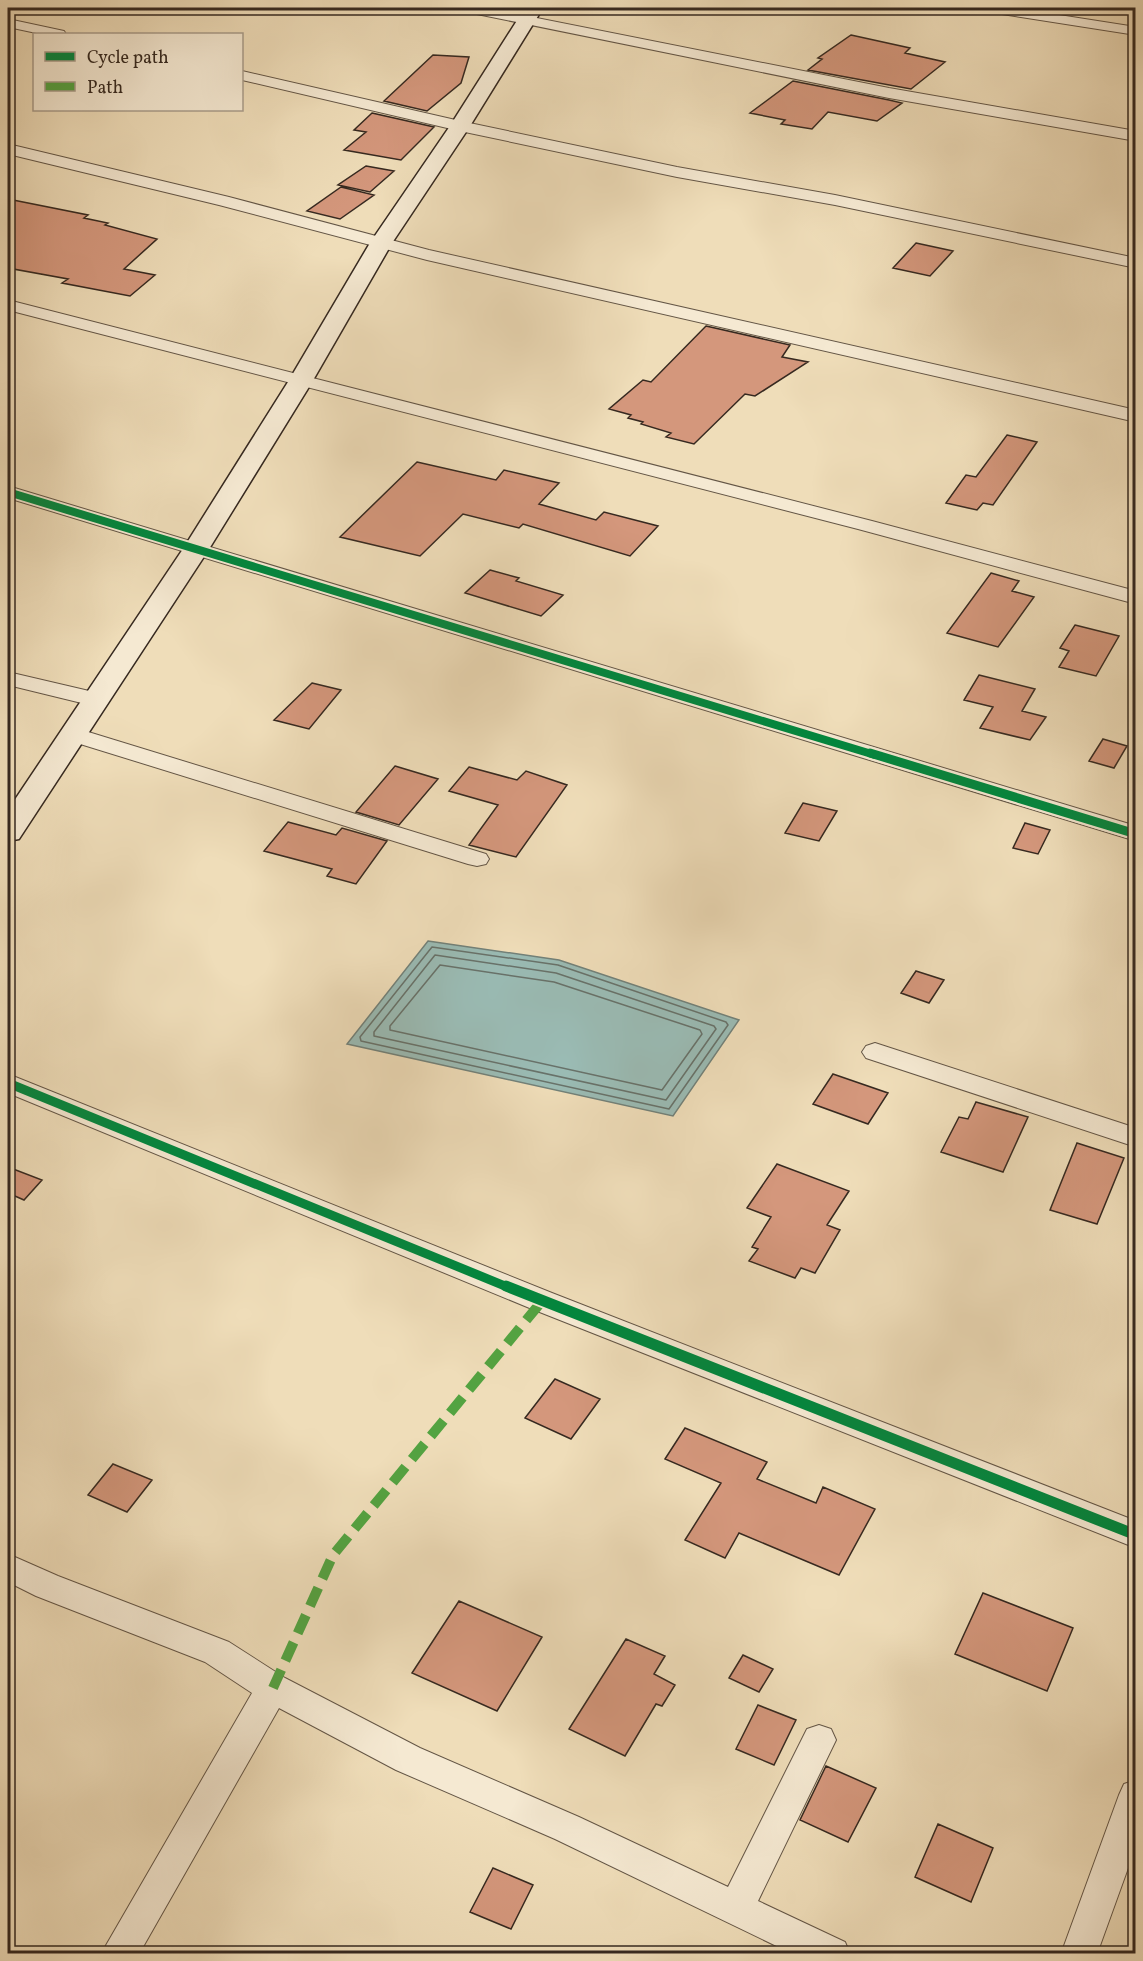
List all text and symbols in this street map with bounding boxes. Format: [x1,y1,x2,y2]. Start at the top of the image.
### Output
legend [33,33,243,111]
text: Cycle path [87,46,169,71]
text: Path [87,76,123,101]

